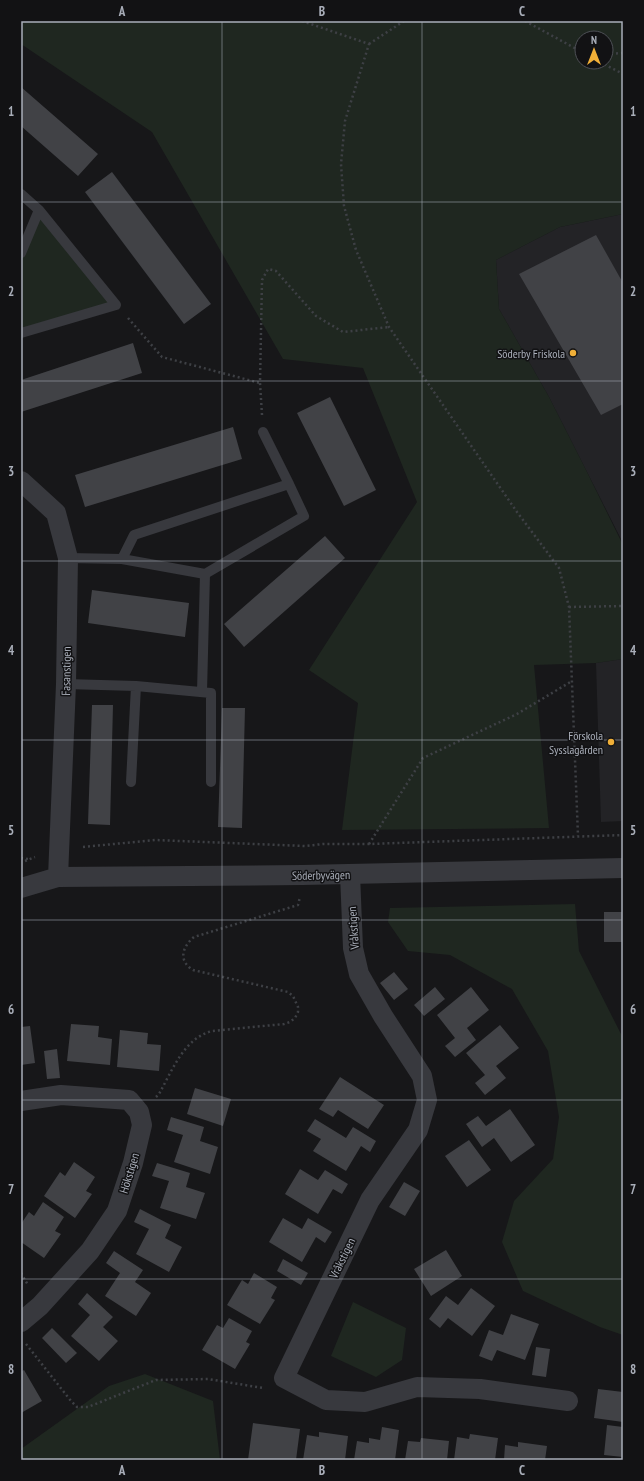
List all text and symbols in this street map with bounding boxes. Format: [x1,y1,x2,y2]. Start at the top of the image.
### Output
text: A [118,3,126,20]
text: B [319,3,325,20]
text: C [519,3,525,20]
north arrow [574,30,614,70]
text: N [591,33,597,47]
text: 1 [8,103,14,120]
text: 1 [630,103,636,120]
text: 2 [8,283,14,300]
text: 2 [630,283,636,300]
place label: Söderby Friskola [497,346,565,361]
marker: Söderby Friskola [568,348,578,358]
text: 3 [8,463,14,480]
text: 3 [630,463,636,480]
text: 4 [8,642,15,659]
text: 4 [630,642,637,659]
street label: Fasanstigen [58,646,74,696]
place label: Förskola Sysslagården [549,728,603,757]
marker: Förskola Sysslagården [606,737,616,747]
text: 5 [8,822,14,839]
text: 5 [630,822,636,839]
street label: Söderbyvägen [292,867,350,883]
street label: Vråkstigen [344,906,362,951]
text: 6 [8,1001,14,1018]
text: 6 [630,1001,636,1018]
street label: Hökstigen [116,1151,142,1195]
text: 7 [8,1181,14,1198]
text: 7 [630,1181,636,1198]
street label: Vråkstigen [325,1235,358,1282]
text: 8 [8,1361,14,1378]
text: 8 [630,1361,636,1378]
text: A [118,1462,126,1479]
text: B [319,1462,325,1479]
text: C [519,1462,525,1479]

